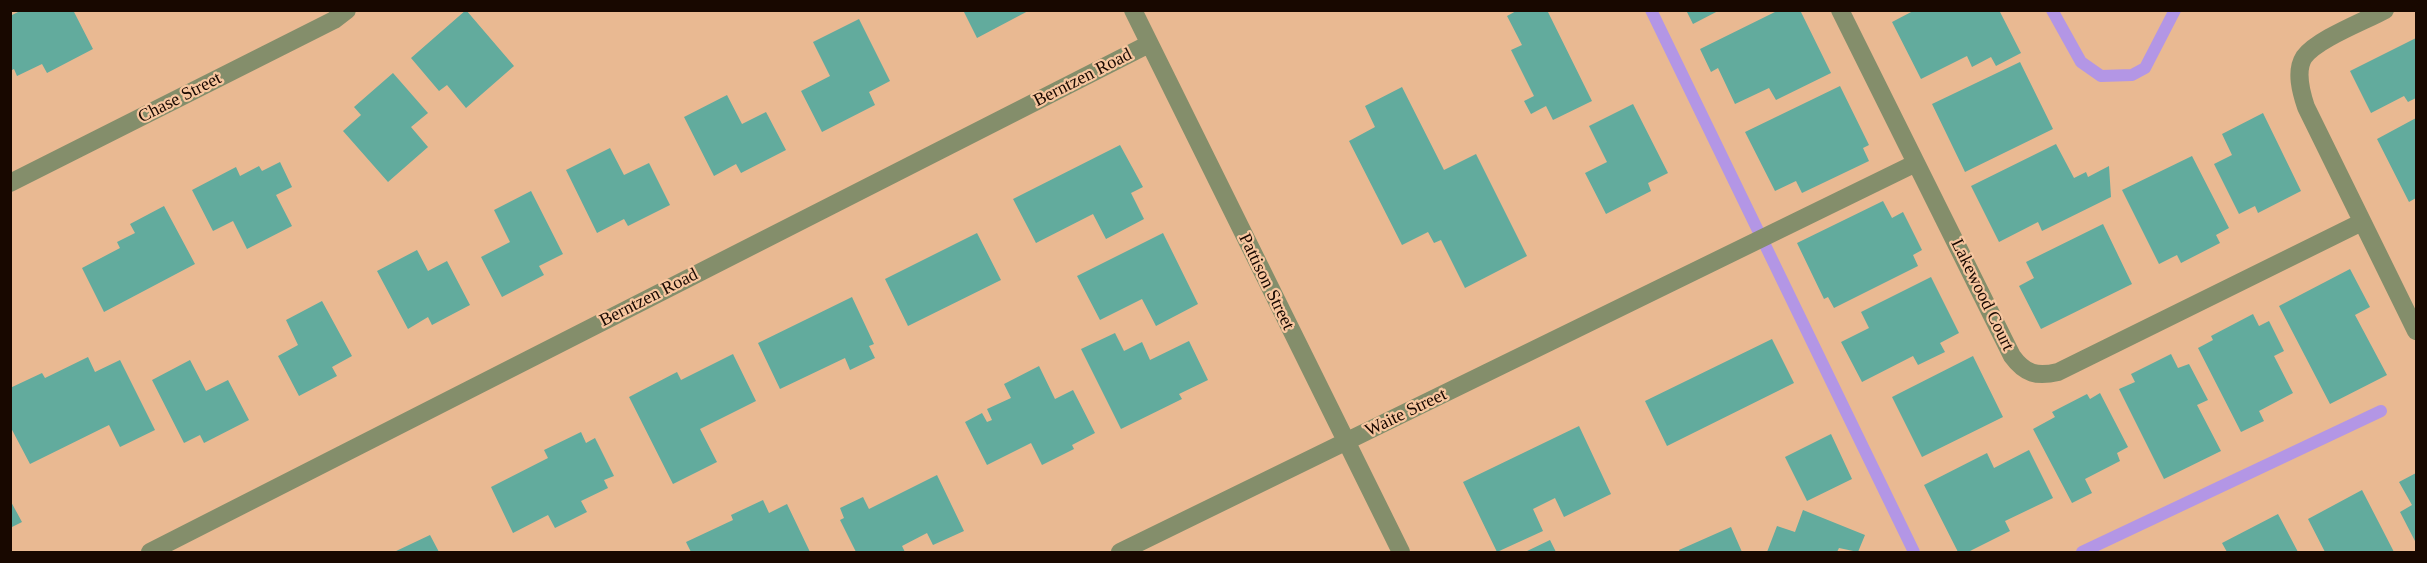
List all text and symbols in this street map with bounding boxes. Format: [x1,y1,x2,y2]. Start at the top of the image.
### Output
street label: Berntzen Road [1030,44,1136,112]
street label: Chase Street [135,68,225,128]
street label: Pattison Street [1233,230,1299,334]
street label: Lakewood Court [1946,236,2018,354]
street label: Berntzen Road [596,264,702,332]
street label: Waite Street [1362,384,1450,442]

